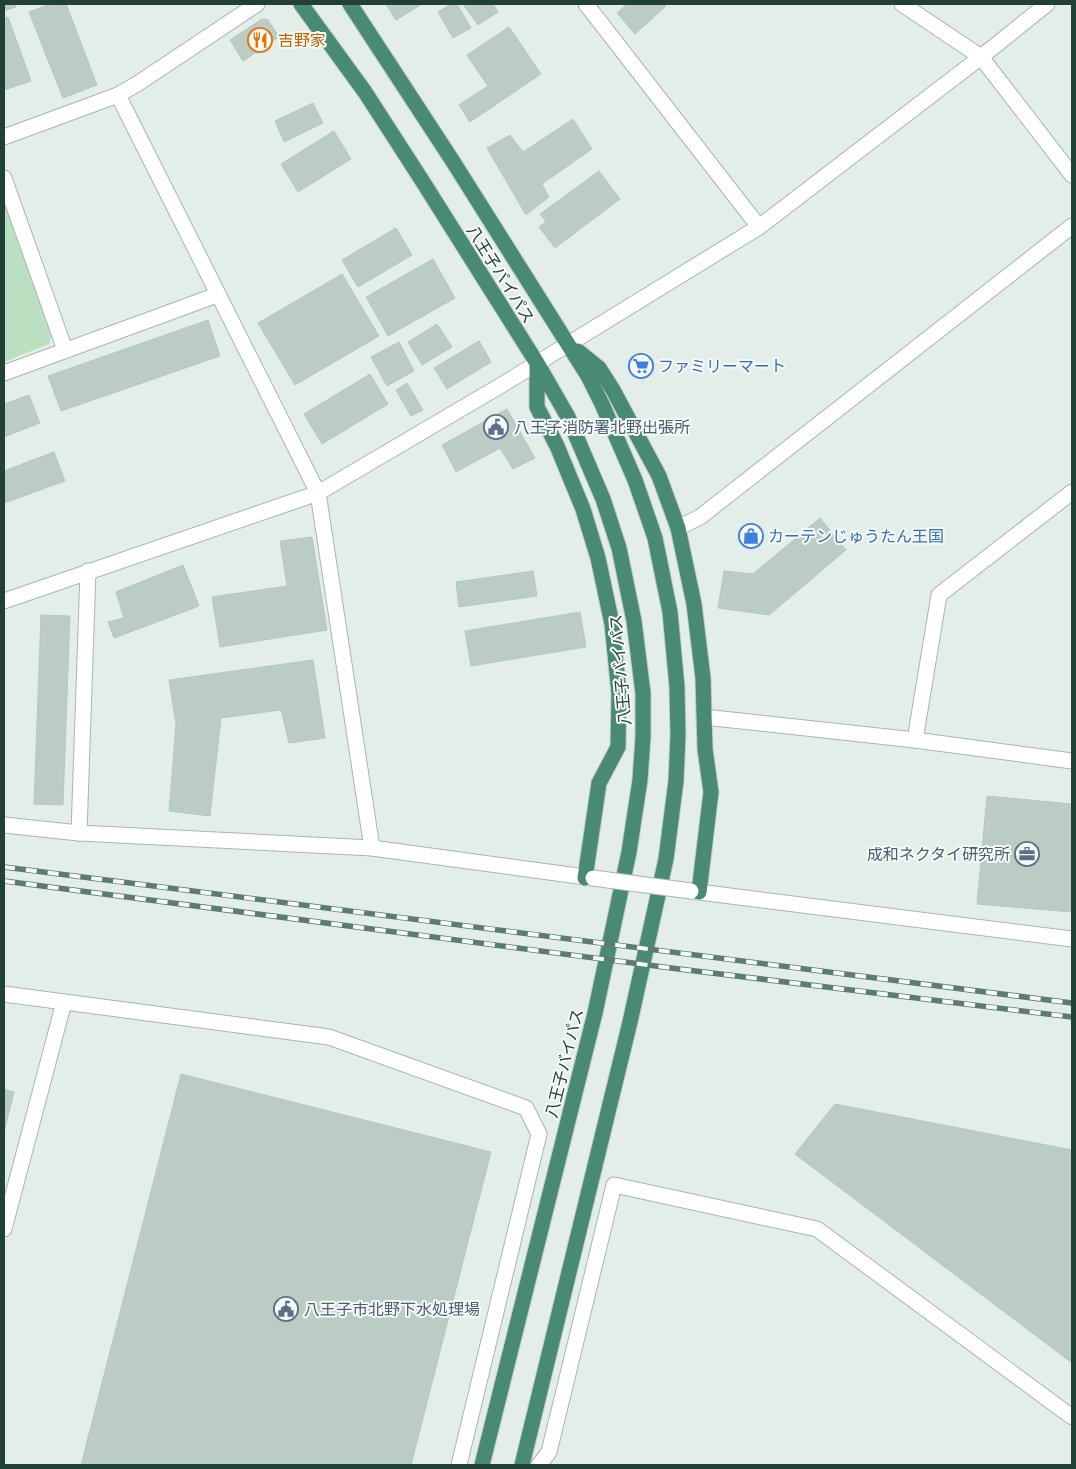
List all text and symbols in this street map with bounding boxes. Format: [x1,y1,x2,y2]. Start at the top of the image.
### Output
restaurant icon: 吉野家 [247,27,273,53]
place label: 吉野家 [278,31,326,50]
street label: 八王子バイパス [463,222,538,327]
supermarket icon: ファミリーマート [628,353,654,379]
place label: ファミリーマート [658,357,786,376]
public building icon: 八王子消防署北野出張所 [483,414,509,440]
place label: 八王子消防署北野出張所 [514,418,690,437]
shop icon: カーテンじゅうたん王国 [738,523,764,549]
place label: カーテンじゅうたん王国 [768,527,944,546]
street label: 八王子バイパス [606,613,635,726]
office icon: 成和ネクタイ研究所 [1014,841,1040,867]
place label: 成和ネクタイ研究所 [867,845,1010,864]
street label: 八王子バイパス [542,1007,587,1120]
public building icon: 八王子市北野下水処理場 [273,1296,299,1322]
place label: 八王子市北野下水処理場 [304,1300,480,1319]

